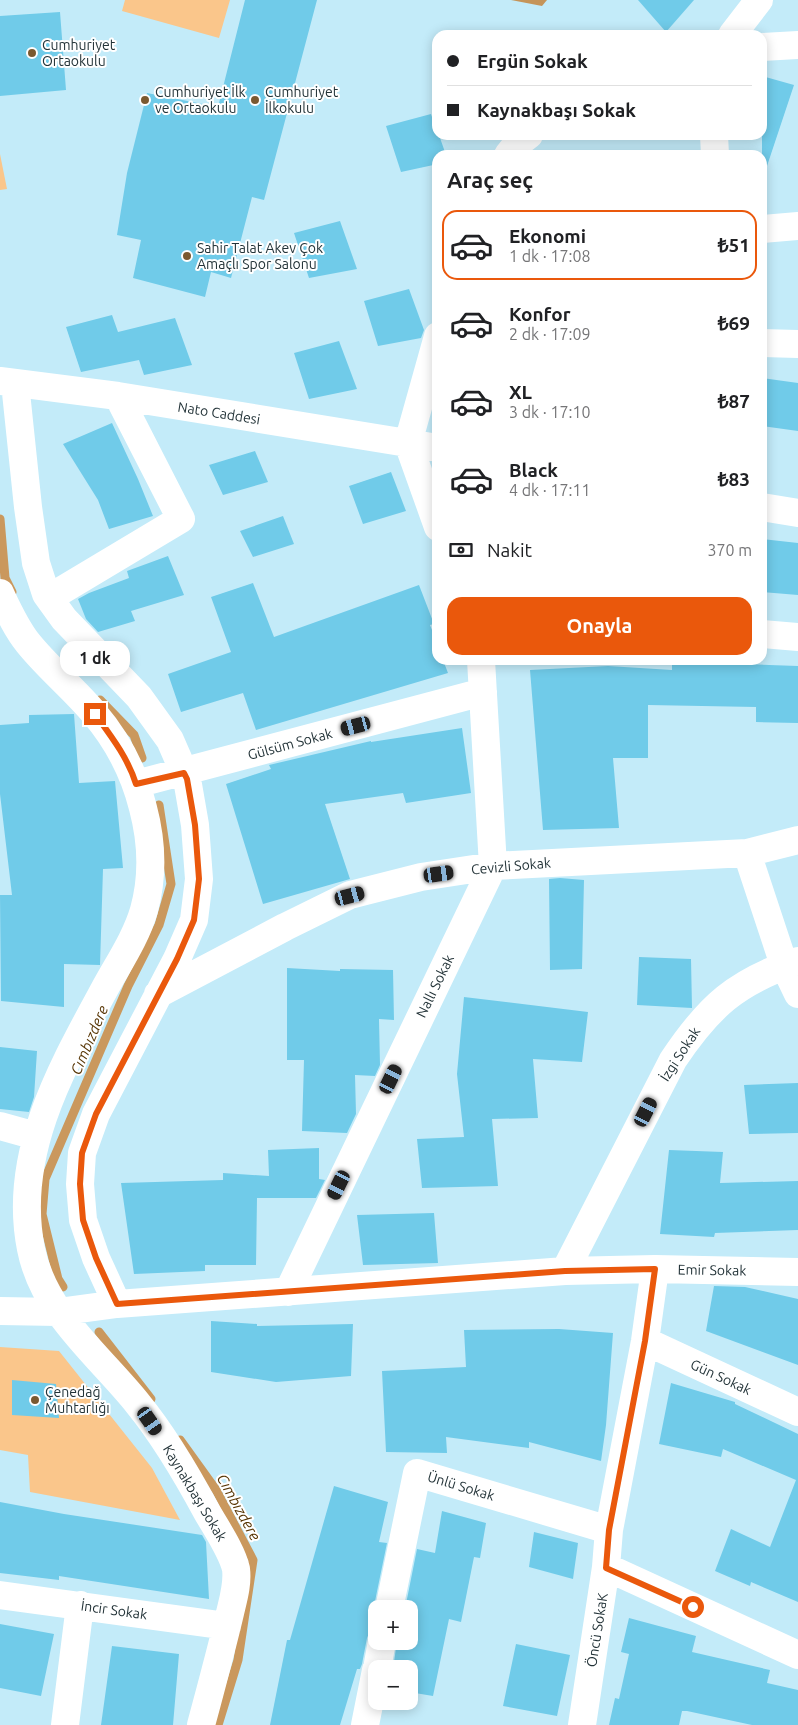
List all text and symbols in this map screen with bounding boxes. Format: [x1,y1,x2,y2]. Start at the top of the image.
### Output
place label: Cumhuriyet Ortaokulu [42,37,116,69]
marker: Cumhuriyet Ortaokulu [26,47,38,59]
text: Ergün Sokak [477,50,588,72]
place label: Cumhuriyet İlk ve Ortaokulu [155,84,246,116]
place label: Cumhuriyet İlkokulu [265,84,339,116]
marker: Cumhuriyet İlk ve Ortaokulu [139,94,151,106]
marker: Cumhuriyet İlkokulu [249,94,261,106]
text: Kaynakbaşı Sokak [477,99,636,121]
text: Araç seç [447,167,533,192]
icon: car [449,223,494,268]
text: Ekonomi [509,225,586,247]
text: ₺51 [718,234,750,256]
place label: Sahir Talat Akev Çok Amaçlı Spor Salonu [197,240,323,272]
text: 1 dk · 17:08 [509,247,590,265]
marker: Sahir Talat Akev Çok Amaçlı Spor Salonu [181,250,193,262]
icon: car [449,301,494,346]
text: Konfor [509,303,571,325]
text: ₺69 [718,312,750,334]
text: 2 dk · 17:09 [509,325,590,343]
icon: car [449,379,494,424]
text: XL [509,381,532,403]
text: ₺87 [718,390,750,412]
street label: Nato Caddesi [177,399,261,427]
text: 3 dk · 17:10 [509,403,590,421]
icon: car [449,457,494,502]
text: Black [509,459,558,481]
text: ₺83 [718,468,750,490]
text: 4 dk · 17:11 [509,481,590,499]
icon: cash [447,536,475,564]
text: Nakit [487,539,532,561]
text: 370 m [707,541,752,559]
button: Onayla [447,597,752,655]
callout: 1 dk [60,642,130,676]
text: 1 dk [79,649,111,667]
route end [84,703,106,725]
car [339,715,372,737]
street label: Gülsüm Sokak [246,725,334,763]
street label: Cevizli Sokak [470,855,552,877]
car [423,864,454,884]
car [333,885,366,907]
street label: Nallı Sokak [413,952,457,1020]
water label: Cımbızdere [67,1002,111,1077]
street label: İzgi Sokak [657,1024,703,1084]
car [377,1062,404,1096]
car [632,1095,659,1129]
car [325,1168,352,1202]
street label: Emir Sokak [678,1261,746,1279]
street label: Gün Sokak [688,1356,754,1398]
place label: Çenedağ Muhtarlığı [45,1384,110,1416]
marker: Çenedağ Muhtarlığı [29,1394,41,1406]
car [135,1404,164,1438]
street label: Kaynakbaşı Sokak [160,1442,230,1544]
street label: Ünlü Sokak [426,1467,497,1504]
water label: Cımbızdere [214,1471,264,1544]
street label: Öncü SokaK [582,1591,611,1668]
route start [682,1596,704,1618]
street label: İncir Sokak [80,1597,148,1623]
map controls [368,1600,418,1710]
button: + [368,1600,418,1650]
button: − [368,1660,418,1710]

